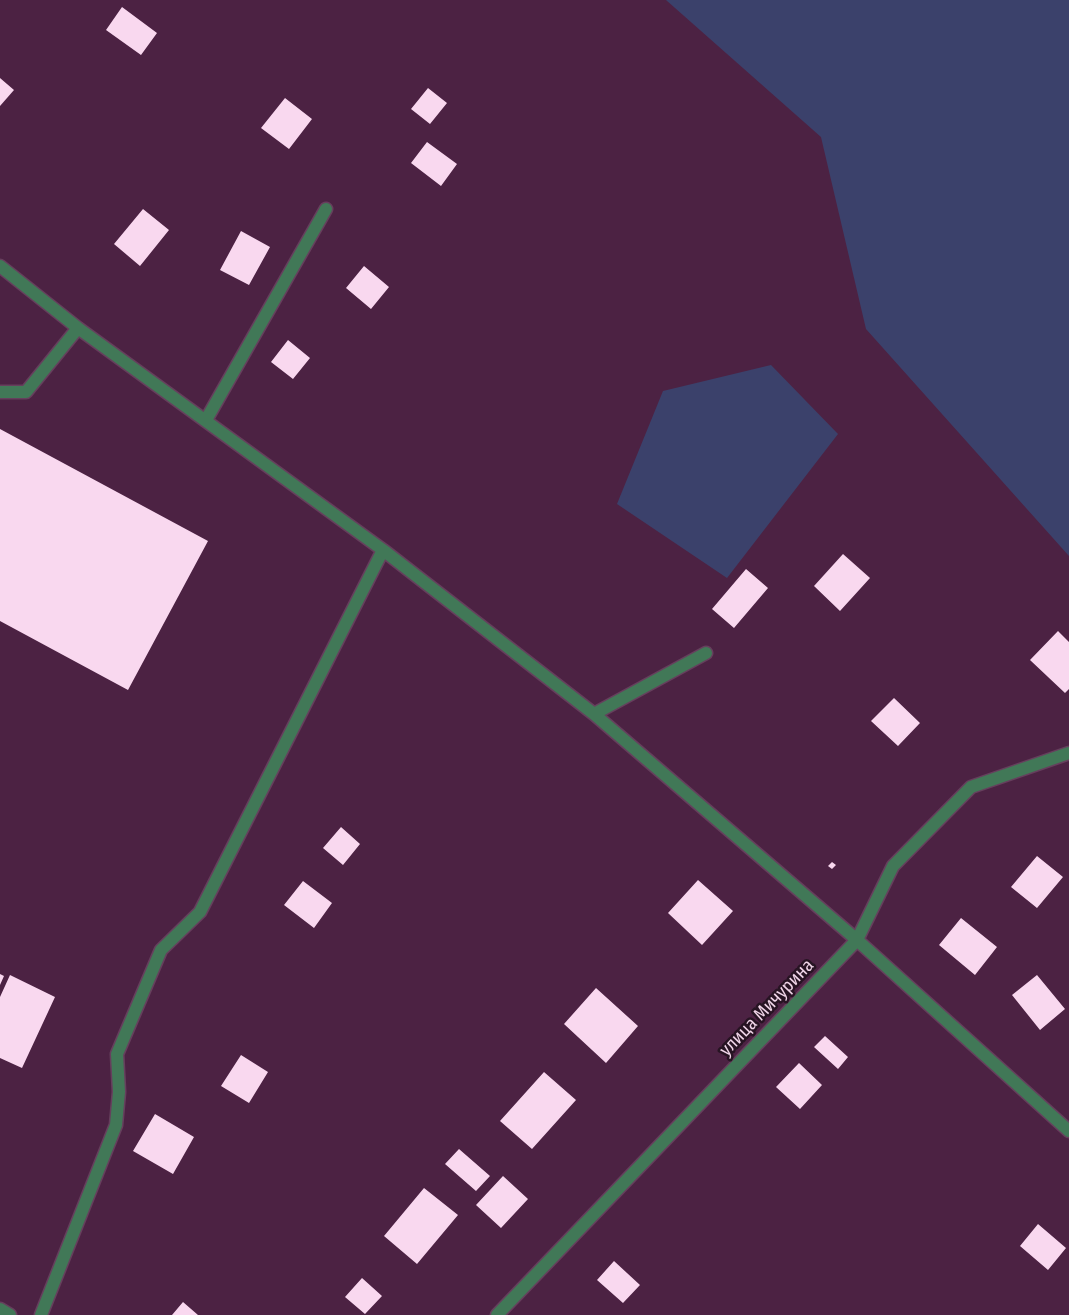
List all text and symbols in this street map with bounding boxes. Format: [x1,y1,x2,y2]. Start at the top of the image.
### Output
street label: улица Мичурина [715,955,819,1061]

